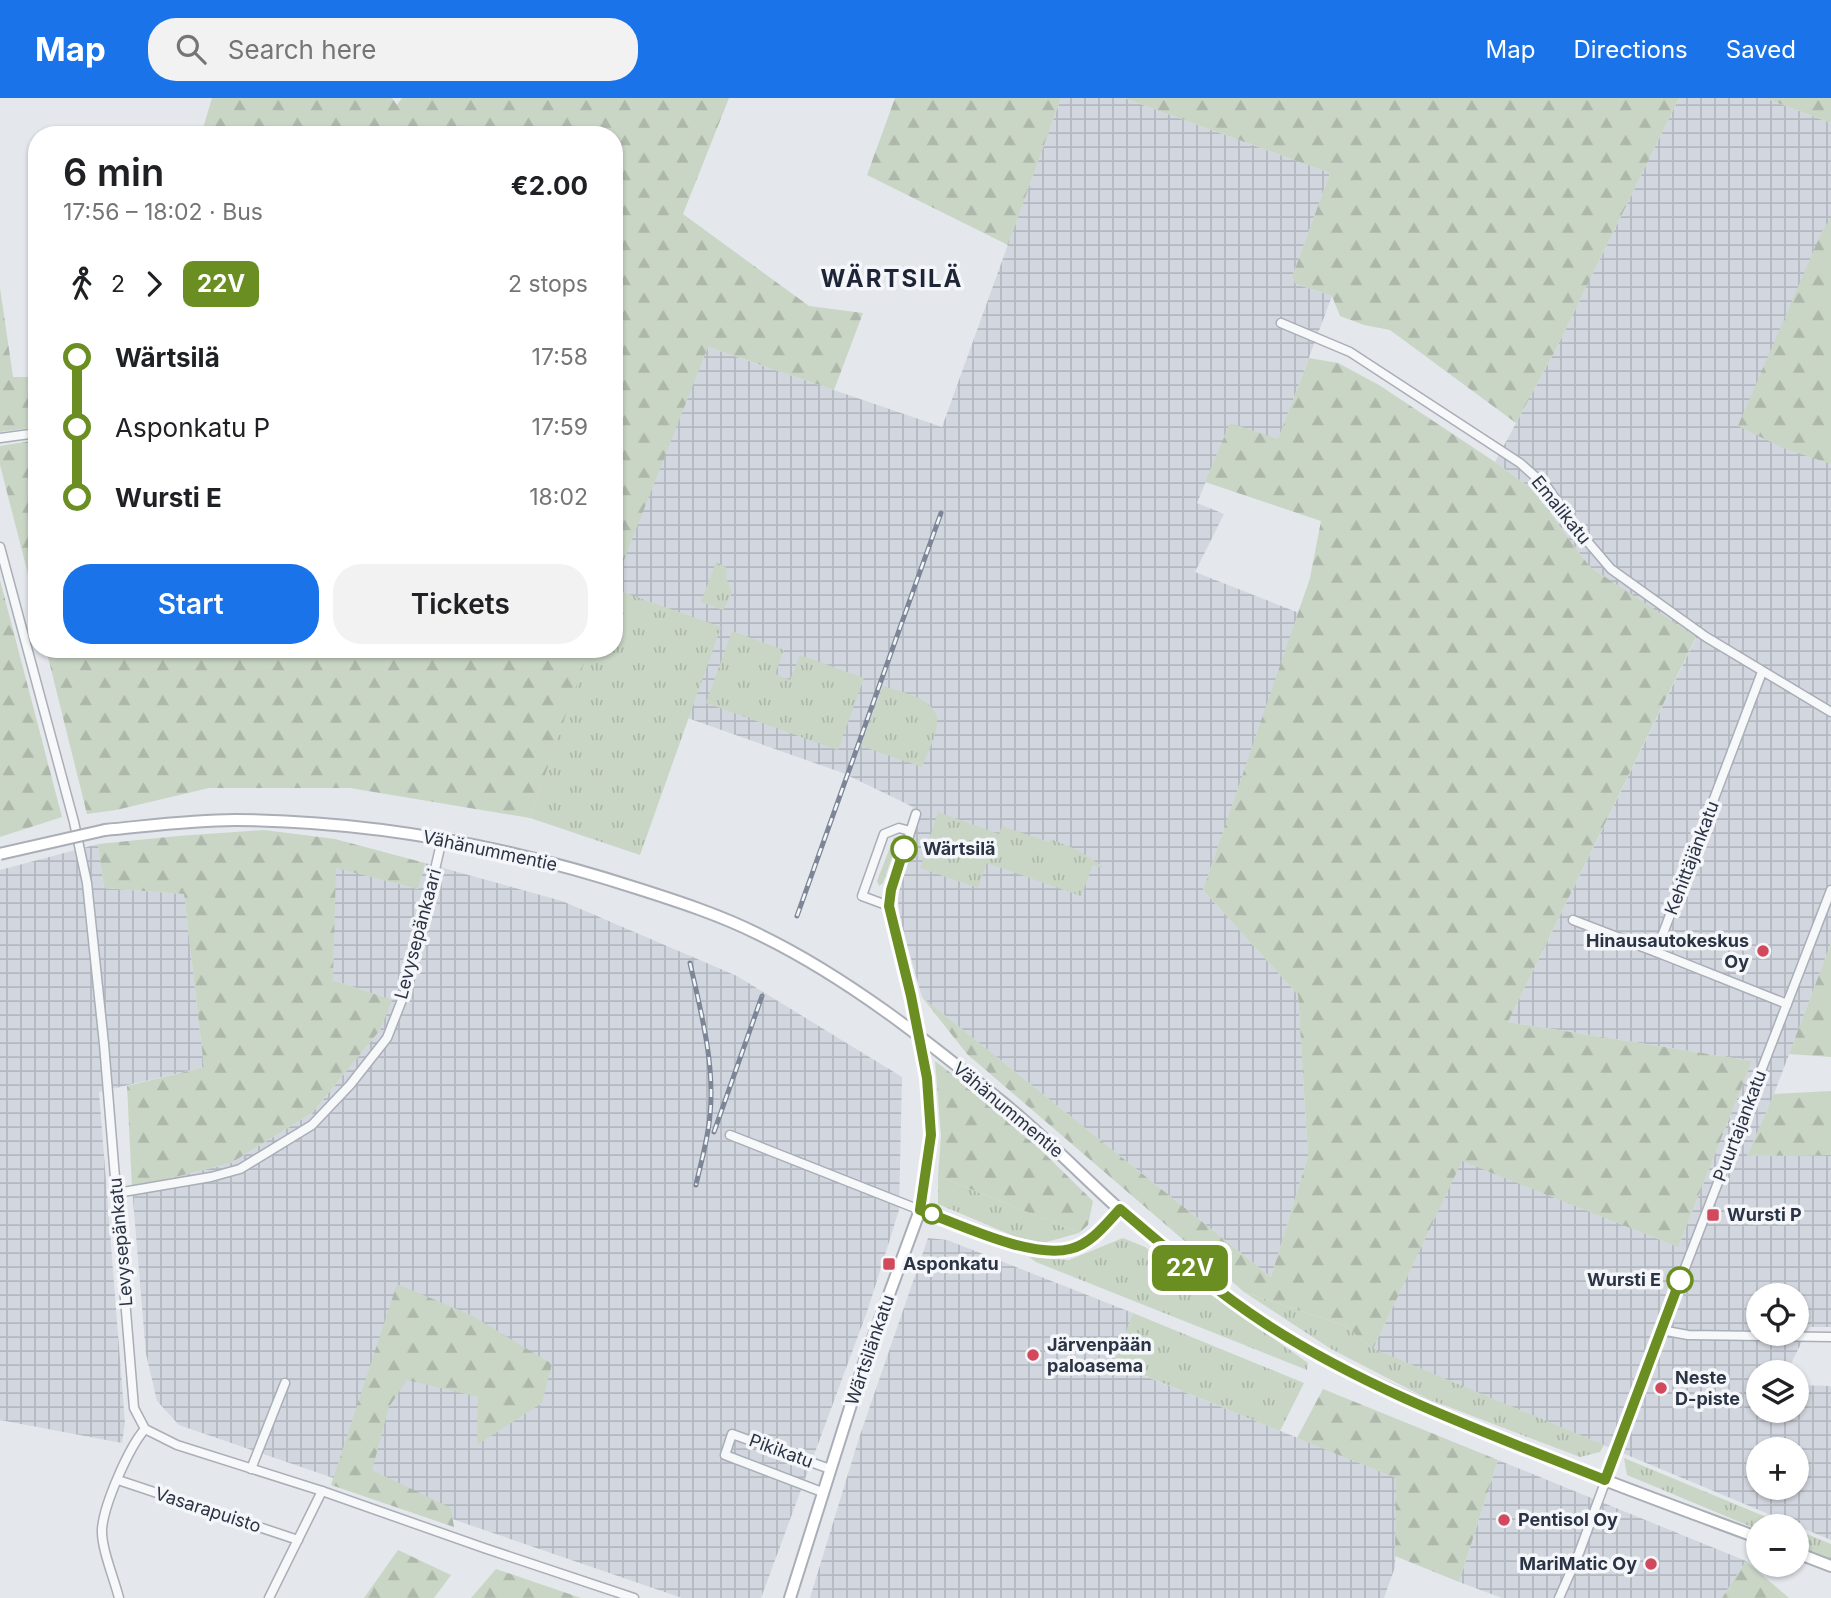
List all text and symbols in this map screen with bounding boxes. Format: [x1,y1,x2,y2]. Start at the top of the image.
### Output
search box [148,18,638,81]
text: Map [35,29,106,69]
icon: search [172,30,210,68]
text: Search here [228,34,376,65]
text: Map [1486,35,1535,64]
text: Directions [1573,35,1688,64]
text: Saved [1726,35,1796,64]
text: 6 min [63,149,164,195]
text: €2.00 [511,170,588,201]
text: 17:56 – 18:02 · Bus [63,198,263,226]
district label: WÄRTSILÄ [821,263,963,293]
icon: walk [63,265,101,303]
icon: forward [135,265,173,303]
text: 22V [197,269,245,298]
text: 2 [111,270,125,298]
text: 2 stops [508,270,588,298]
text: Wärtsilä [115,342,220,373]
text: 17:58 [532,343,588,371]
text: Asponkatu P [115,412,270,443]
text: 17:59 [532,413,588,441]
street label: Emalikatu [1527,471,1595,548]
text: Wursti E [115,482,222,513]
text: 18:02 [529,483,588,511]
button: Start [63,564,319,644]
button: Tickets [333,564,588,644]
street label: Kehittäjänkatu [1660,798,1723,918]
street label: Vähänummentie [421,826,559,875]
marker: Wärtsilä [891,836,917,862]
place label: Wärtsilä [923,838,996,859]
street label: Levysepänkaari [390,866,445,1001]
place label: Hinausautokeskus Oy [1586,930,1749,972]
marker: Hinausautokeskus Oy [1755,943,1771,959]
street label: Vähänummentie [949,1057,1068,1162]
street label: Puurtajankatu [1709,1067,1770,1184]
street label: Levysepänkatu [104,1177,137,1307]
unlabelled marker [922,1204,942,1224]
place label: Wursti P [1727,1204,1802,1225]
marker: Wursti P [1705,1207,1721,1223]
line badge: 22V [1150,1245,1230,1291]
place label: Asponkatu [903,1253,999,1274]
text: 22V [1166,1253,1214,1282]
marker: Asponkatu [881,1256,897,1272]
marker: Wursti E [1667,1267,1693,1293]
place label: Wursti E [1587,1269,1661,1290]
map controls [1746,1283,1809,1577]
button: locate [1746,1283,1809,1346]
street label: Wärtsilänkatu [841,1292,898,1408]
place label: Järvenpään paloasema [1047,1334,1152,1376]
marker: Järvenpään paloasema [1025,1347,1041,1363]
button: layers [1746,1360,1809,1423]
place label: Neste D-piste [1675,1367,1740,1409]
marker: Neste D-piste [1653,1380,1669,1396]
street label: Pikikatu [746,1429,816,1472]
button: + [1746,1437,1809,1500]
street label: Vasarapuisto [153,1483,264,1537]
place label: Pentisol Oy [1518,1509,1618,1530]
marker: Pentisol Oy [1496,1512,1512,1528]
button: − [1746,1514,1809,1577]
place label: MariMatic Oy [1519,1553,1637,1574]
marker: MariMatic Oy [1643,1556,1659,1572]

